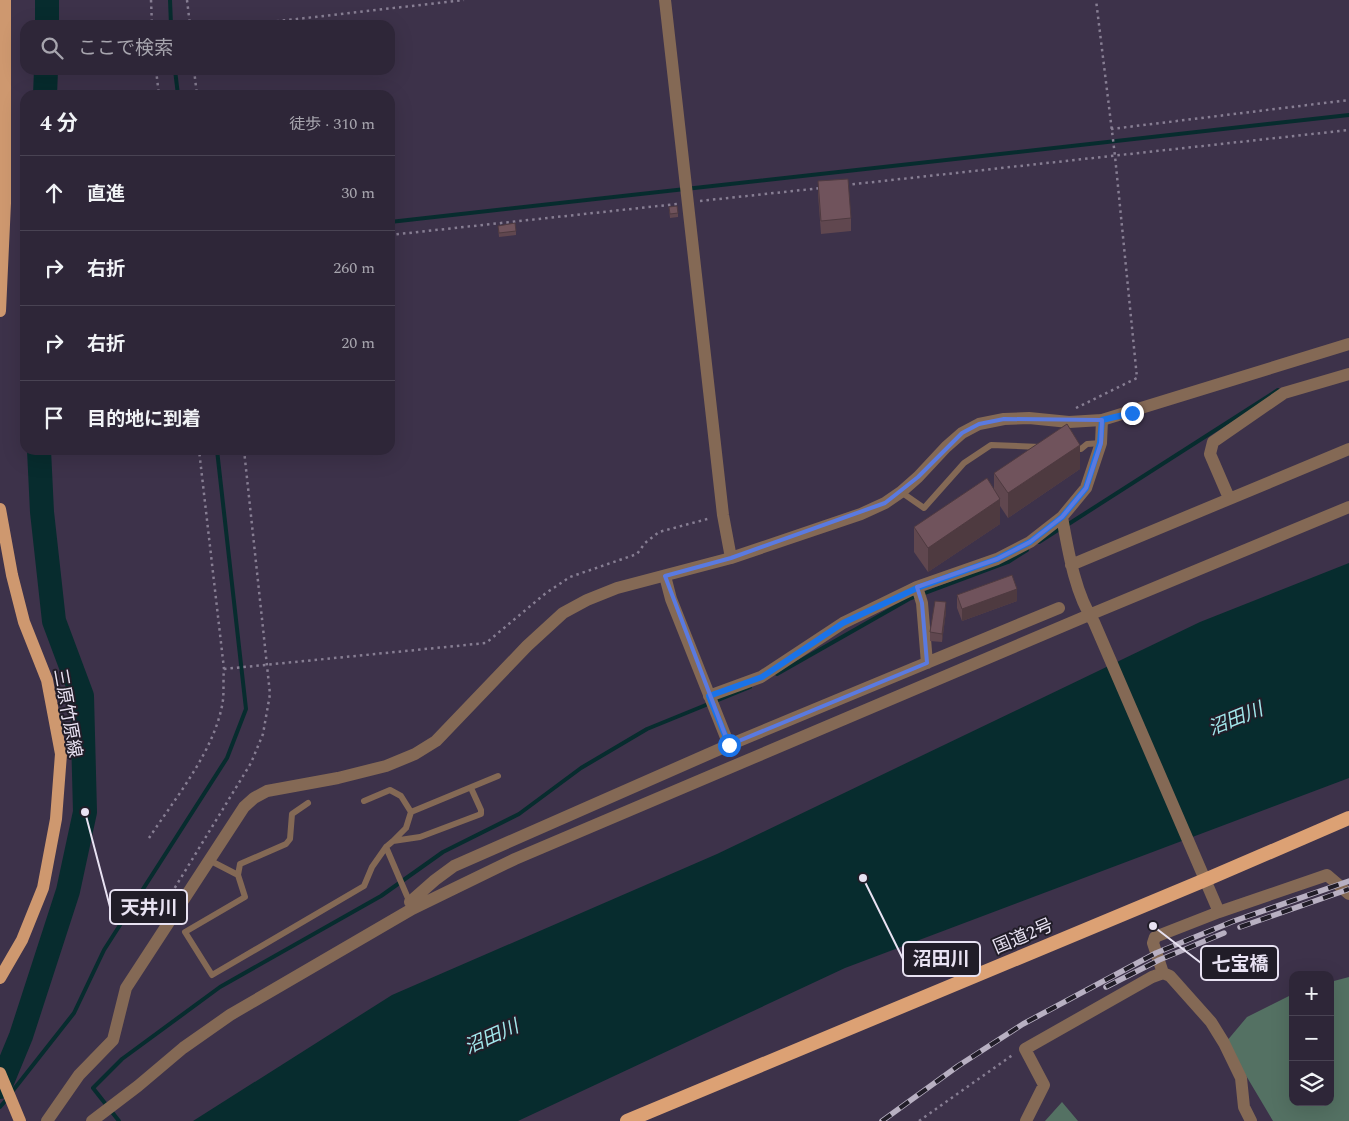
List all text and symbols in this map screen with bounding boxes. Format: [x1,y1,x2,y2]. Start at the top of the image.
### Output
search box [20,20,395,75]
icon: search [38,34,66,62]
text: ここで検索 [78,34,173,63]
text: 4 分 [40,108,78,140]
text: 徒歩 · 310 m [289,112,375,136]
icon: ahead [40,179,68,207]
text: 直進 [87,180,125,209]
text: 30 m [341,181,375,205]
icon: right [40,254,68,282]
text: 右折 [87,255,125,284]
text: 260 m [333,256,375,280]
icon: right [40,329,68,357]
text: 右折 [87,330,125,359]
text: 20 m [341,331,375,355]
route end [1121,402,1144,425]
icon: arrive [40,404,68,432]
text: 目的地に到着 [87,405,201,434]
street label: 三原竹原線 [46,666,89,760]
water label: 沼田川 [1204,695,1269,744]
route start [718,734,741,757]
callout: 天井川 [110,890,187,924]
text: 天井川 [120,894,178,923]
street label: 国道2号 [989,912,1057,961]
callout: 沼田川 [903,942,980,976]
text: 沼田川 [912,945,970,974]
callout: 七宝橋 [1201,946,1278,980]
text: 七宝橋 [1211,950,1269,979]
map controls [1289,971,1334,1106]
button: + [1289,971,1334,1016]
water label: 沼田川 [460,1012,525,1062]
button: − [1289,1016,1334,1061]
button: layers [1289,1061,1334,1106]

